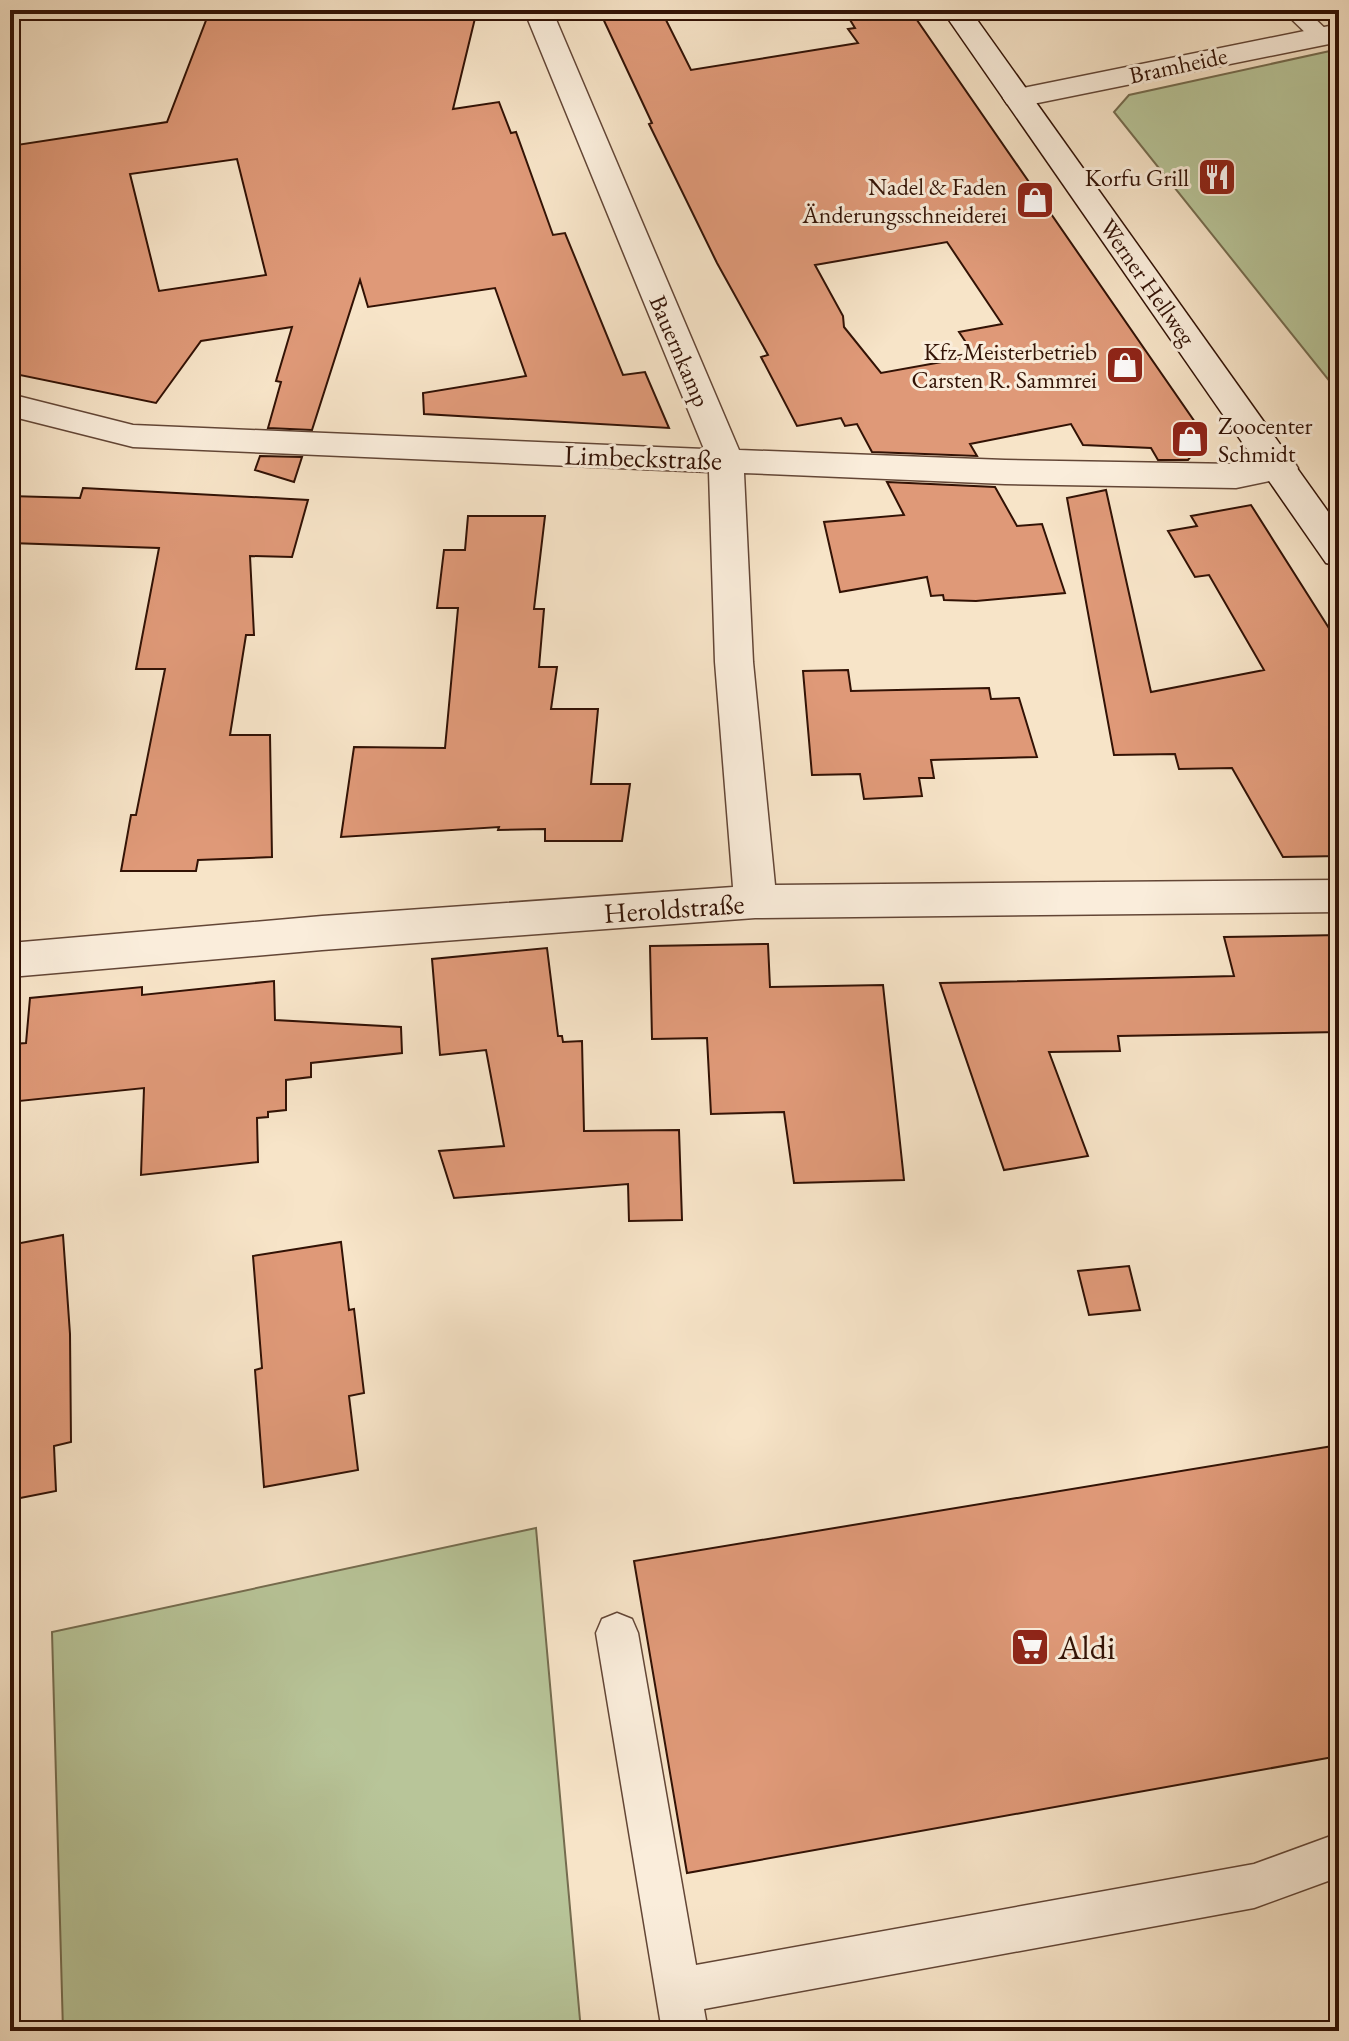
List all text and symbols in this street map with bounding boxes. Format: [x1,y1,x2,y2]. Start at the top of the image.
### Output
street label: Bramheide [1126,39,1230,91]
restaurant icon: Korfu Grill [1196,156,1238,198]
place label: Korfu Grill [1085,162,1189,193]
place label: Nadel & Faden Änderungsschneiderei [801,171,1007,230]
shop icon: Nadel & Faden Änderungsschneiderei [1014,179,1056,221]
street label: Werner Hellweg [1093,213,1203,352]
street label: Bauernkamp [643,290,717,412]
place label: Kfz-Meisterbetrieb Carsten R. Sammrei [911,336,1097,395]
shop icon: Kfz-Meisterbetrieb Carsten R. Sammrei [1104,344,1146,386]
place label: Zoocenter Schmidt [1218,410,1312,469]
shop icon: Zoocenter Schmidt [1169,418,1211,460]
street label: Limbeckstraße [563,436,723,478]
street label: Heroldstraße [603,885,745,931]
place label: Aldi [1057,1625,1115,1669]
supermarket icon: Aldi [1009,1626,1051,1668]

